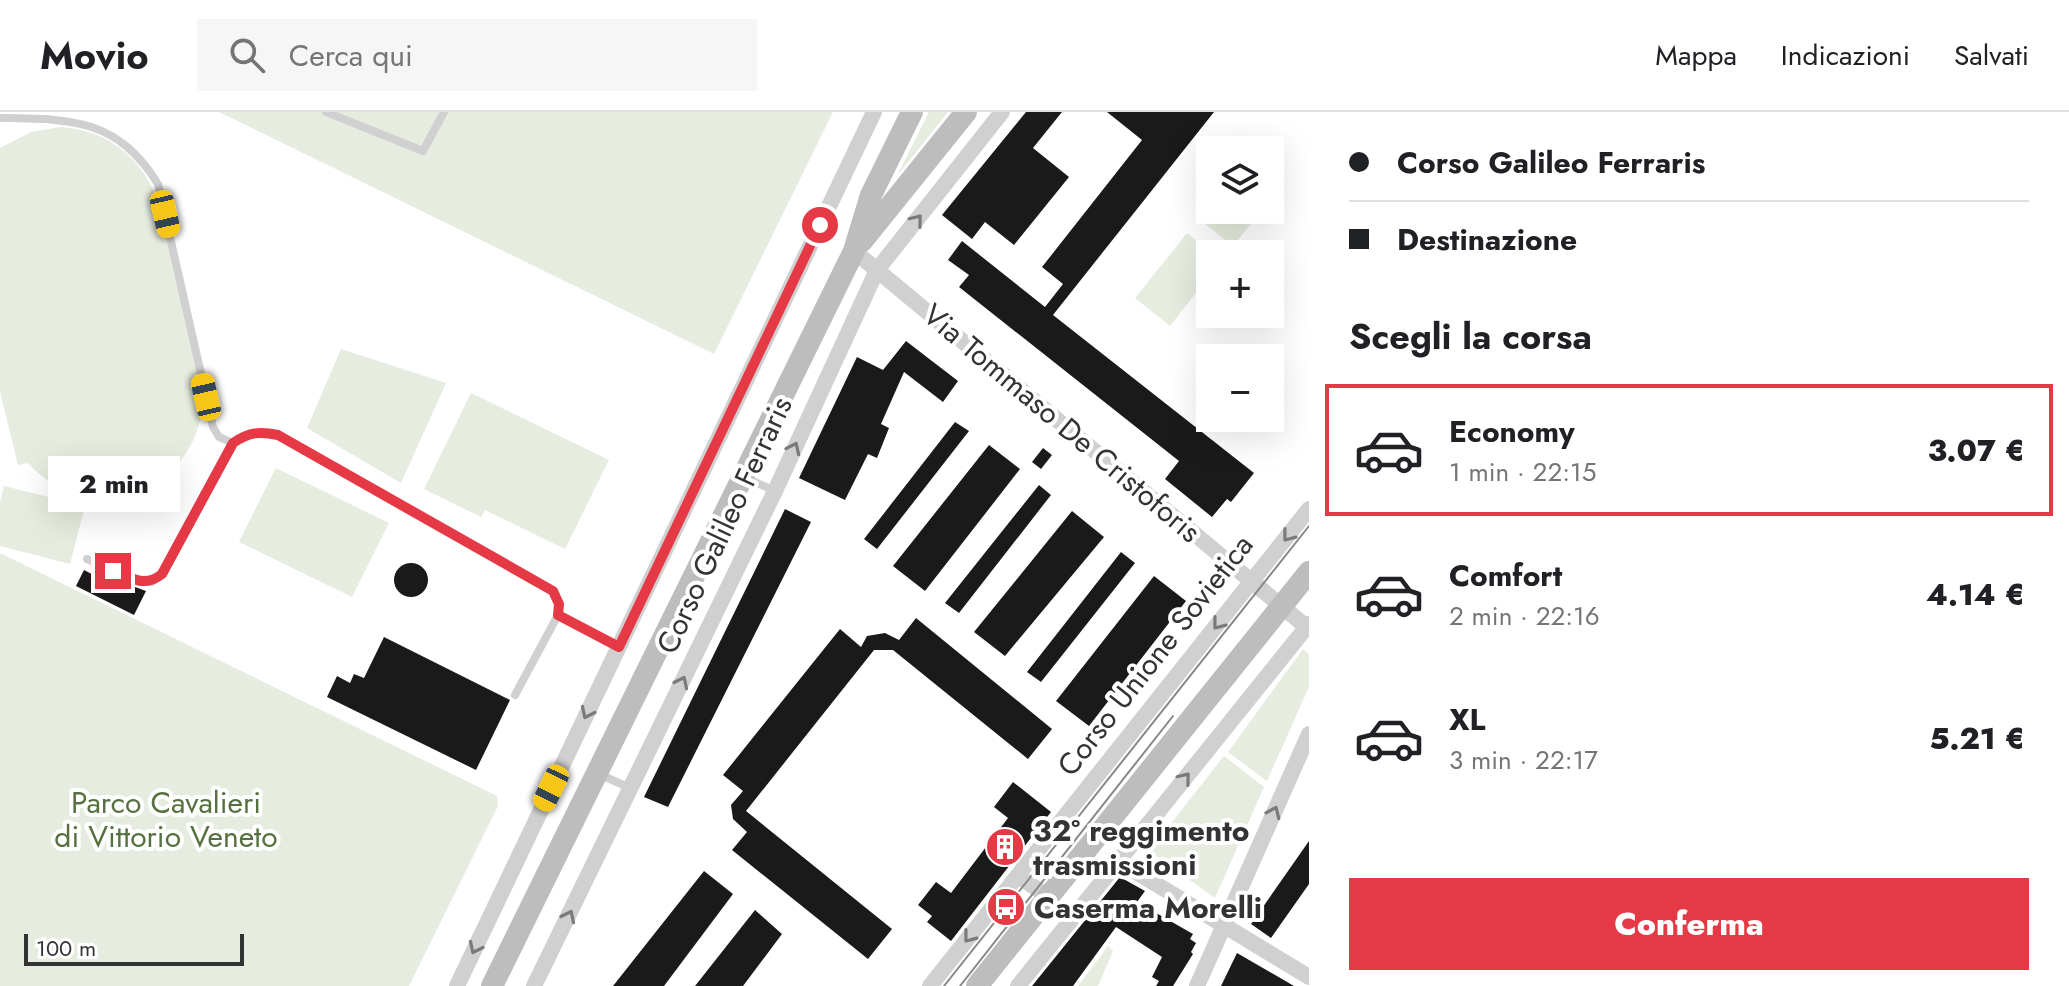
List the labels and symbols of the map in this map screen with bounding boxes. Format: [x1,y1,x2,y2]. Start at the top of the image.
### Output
car [148,188,182,240]
route start [802,207,838,243]
one-way arrow [907,214,921,229]
street label: Via Tommaso De Cristoforis [914,294,1210,552]
car [189,371,223,423]
street label: Corso Galileo Ferraris [645,389,803,661]
one-way arrow [785,441,801,456]
callout: 2 min [47,455,179,511]
street label: Corso Unione Sovietica [1047,525,1263,785]
one-way arrow [1283,527,1298,541]
route end [95,553,131,589]
one-way arrow [1214,615,1228,630]
one-way arrow [672,676,688,690]
one-way arrow [581,705,597,719]
car [530,761,572,815]
one-way arrow [1175,772,1189,787]
park label: Parco Cavalieri di Vittorio Veneto [54,781,278,858]
one-way arrow [1264,806,1280,820]
place label: 32° reggimento trasmissioni [1033,809,1249,886]
building icon: 32° reggimento trasmissioni [984,826,1026,868]
bus stop icon: Caserma Morelli [985,886,1027,928]
place label: Caserma Morelli [1034,886,1262,929]
one-way arrow [559,910,575,924]
one-way arrow [965,928,979,943]
scale bar [24,930,244,966]
one-way arrow [469,939,485,954]

